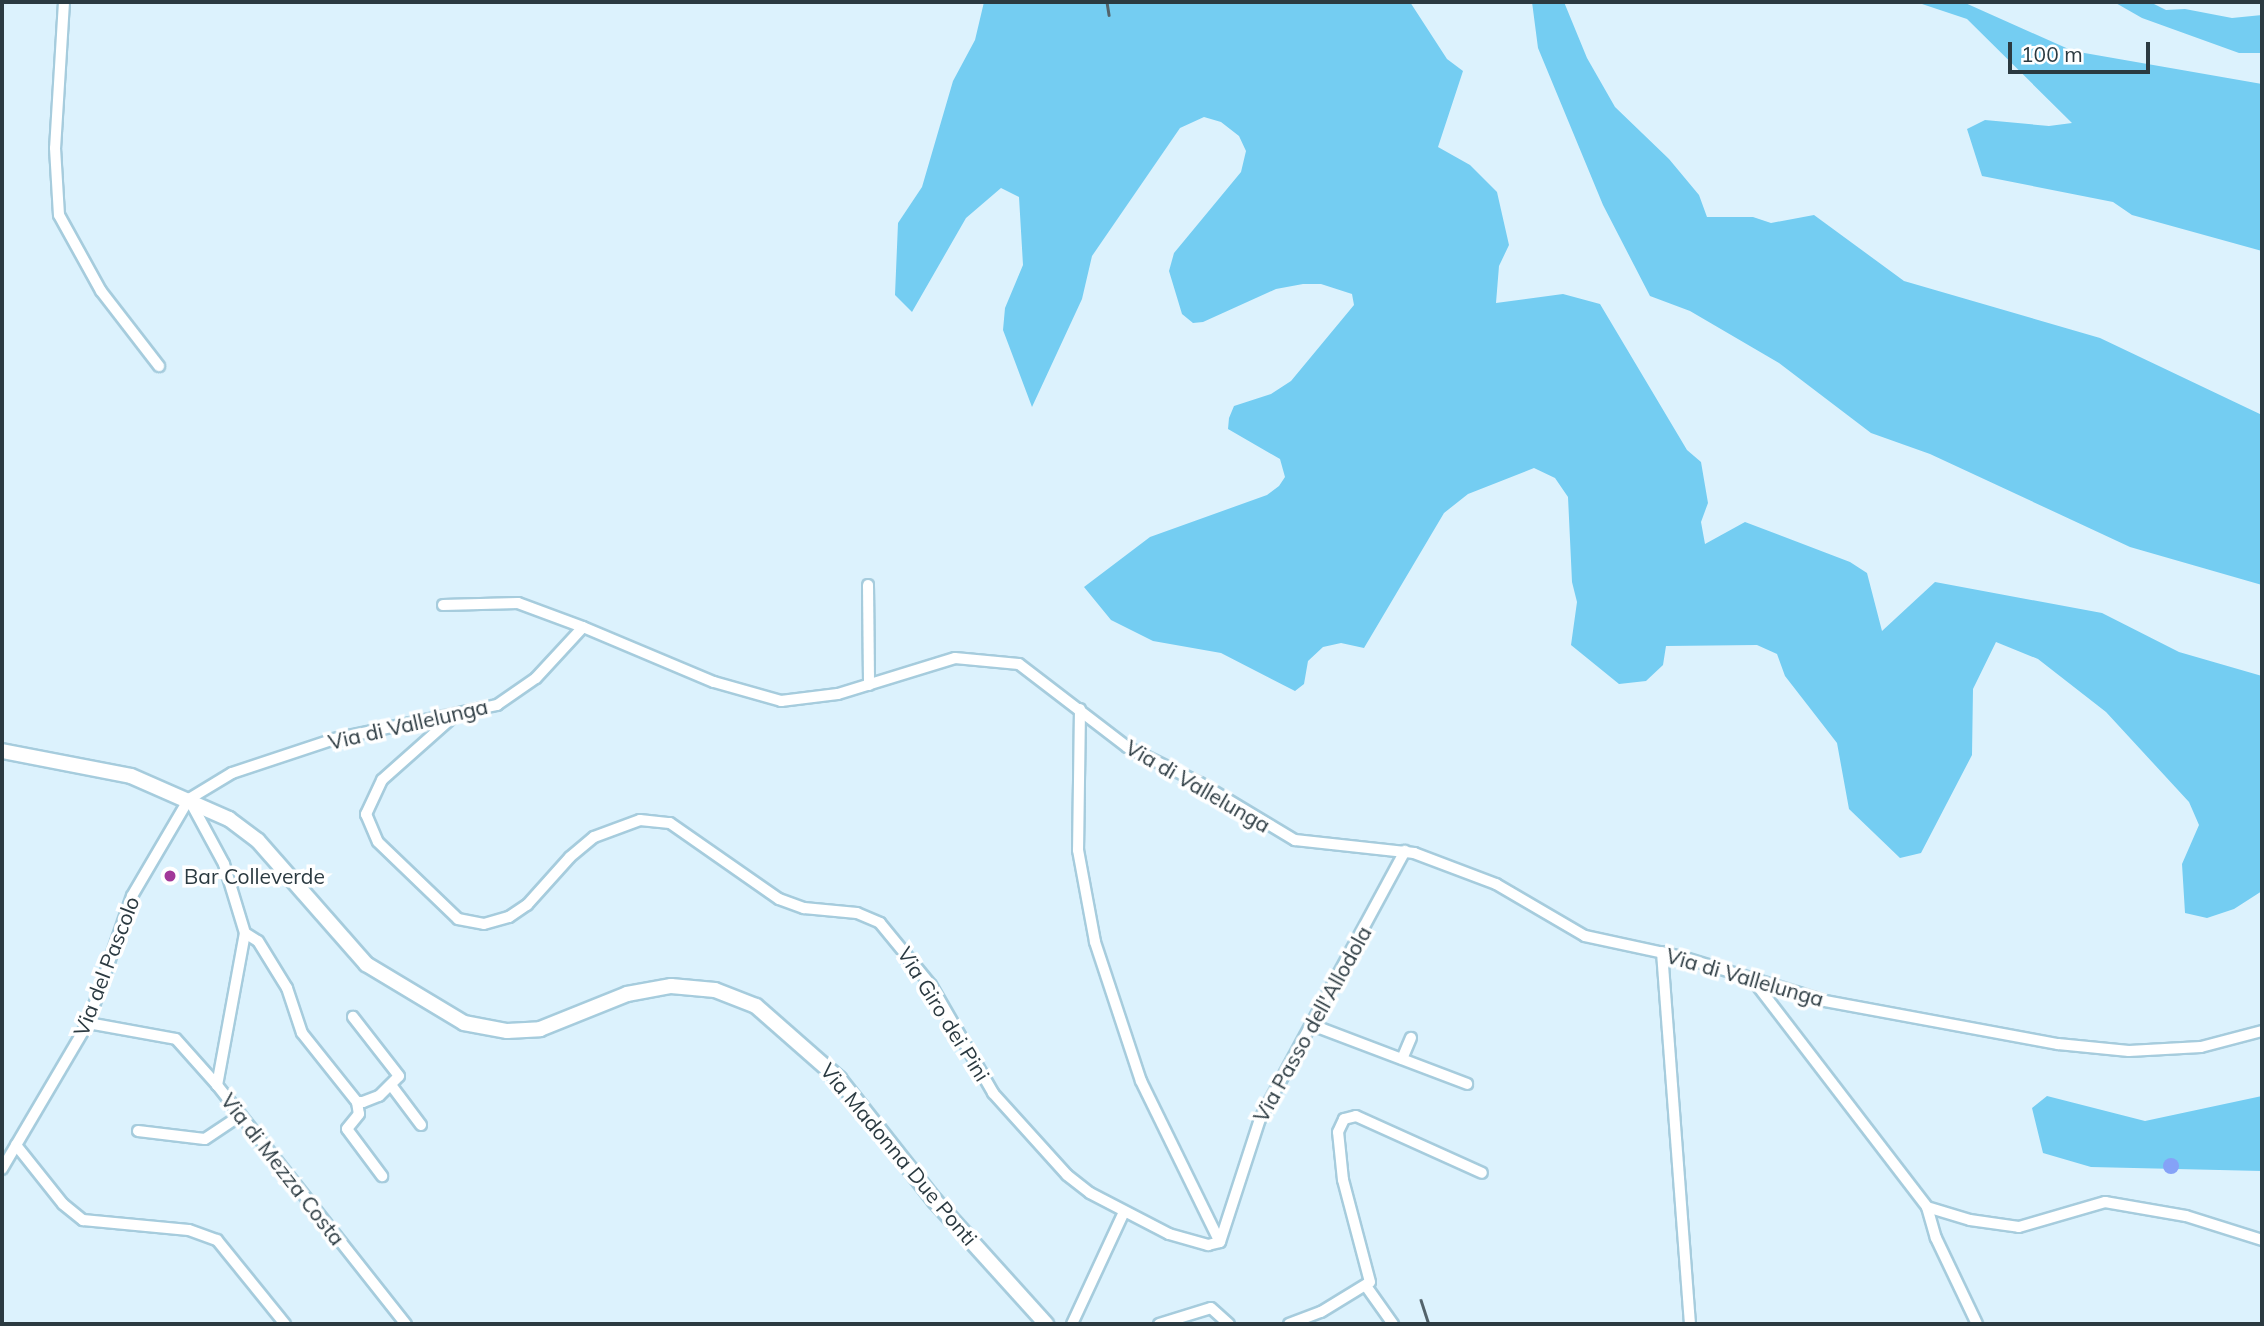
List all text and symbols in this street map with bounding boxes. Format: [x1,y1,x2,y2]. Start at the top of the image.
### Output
scale bar [2012,28,2154,72]
text: 100 m [2021,41,2083,67]
street label: Via di Vallelunga [326,693,490,755]
street label: Via di Vallelunga [1121,734,1275,838]
place label: Bar Colleverde [184,863,325,889]
marker: Bar Colleverde [162,868,178,884]
street label: Via del Pascolo [68,893,144,1039]
street label: Via Passo dell'Allodola [1248,922,1376,1126]
street label: Via Giro dei Pini [893,942,995,1086]
street label: Via di Vallelunga [1663,942,1827,1012]
street label: Via Madonna Due Ponti [815,1058,983,1250]
street label: Via di Mezza Costa [216,1088,350,1250]

